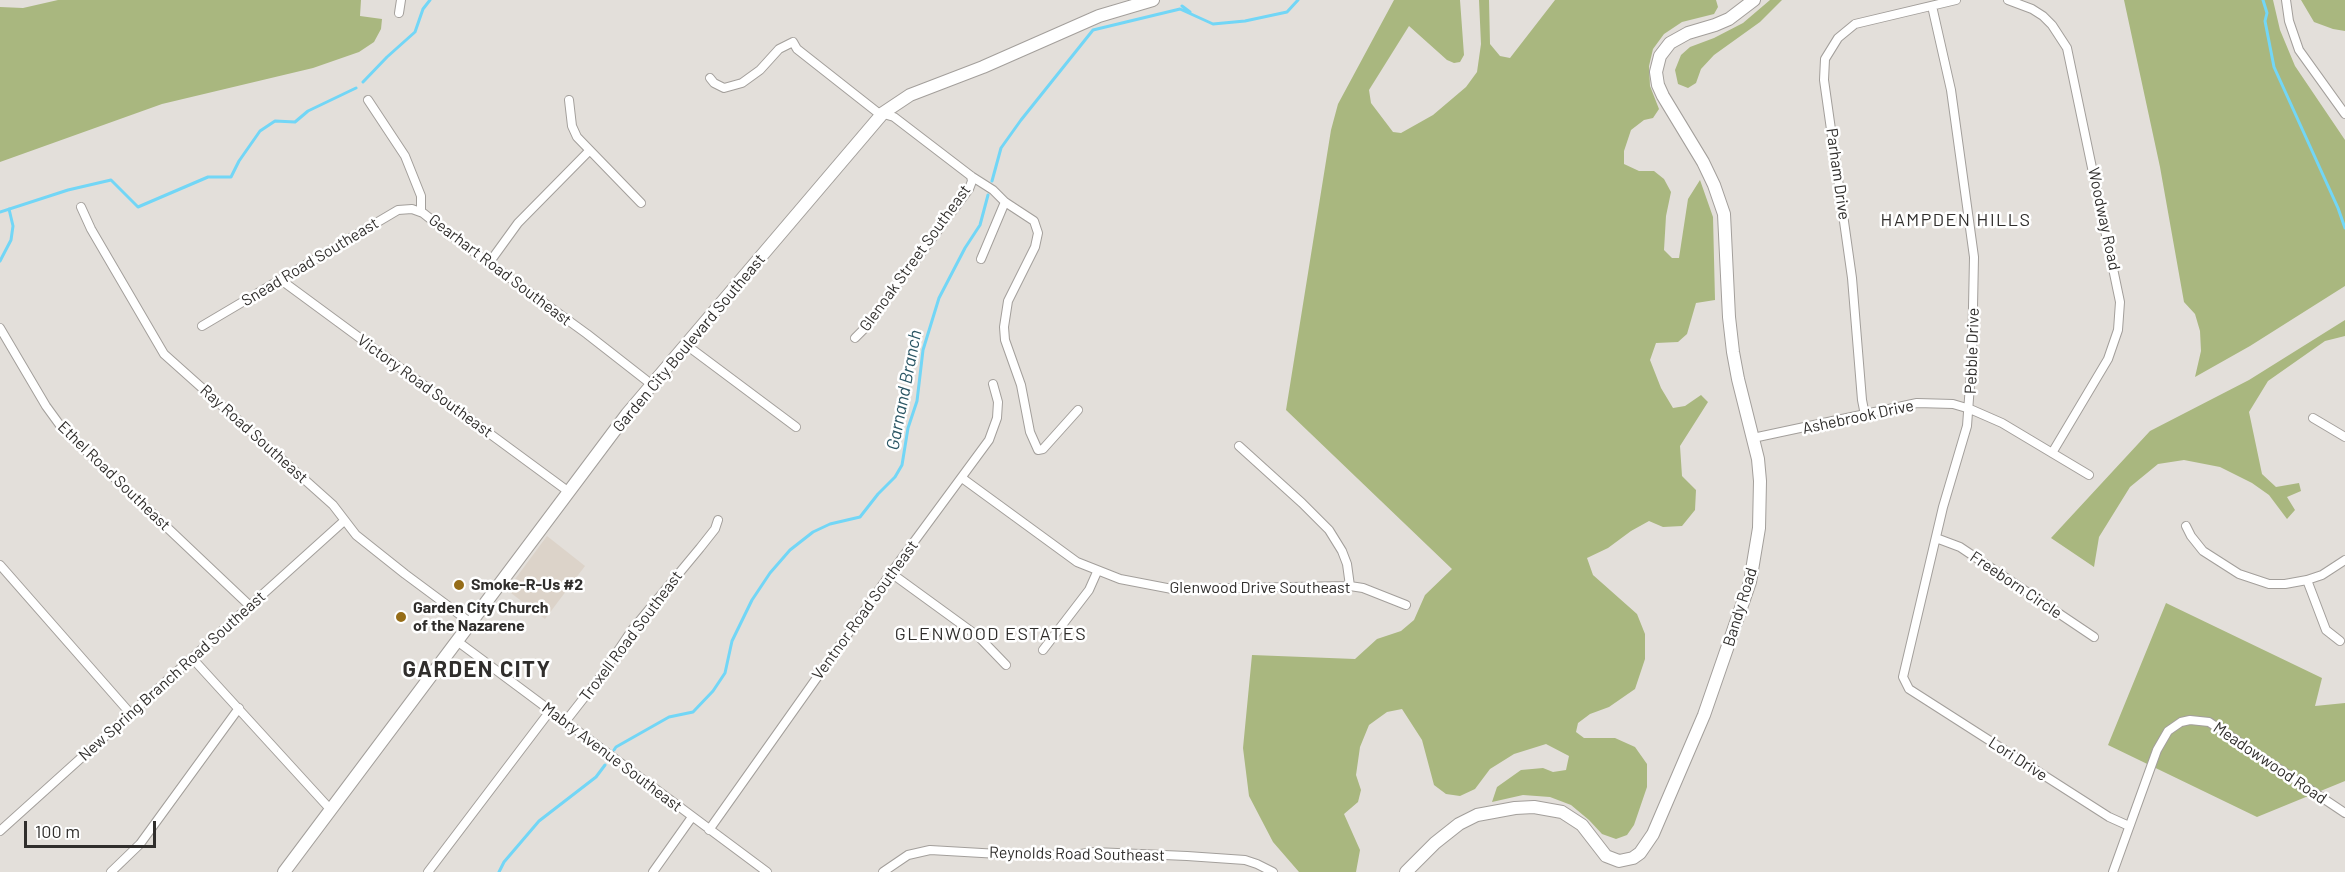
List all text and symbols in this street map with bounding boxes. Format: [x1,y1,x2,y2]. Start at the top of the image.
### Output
street label: Parham Drive [1822,127,1854,221]
street label: Woodway Road [2084,166,2124,272]
street label: Glenoak Street Southeast [855,181,975,335]
district label: HAMPDEN HILLS [1880,209,2032,231]
street label: Gearhart Road Southeast [425,210,575,330]
street label: Snead Road Southeast [238,214,382,310]
street label: Garden City Boulevard Southeast [609,250,769,436]
street label: Pebble Drive [1961,308,1983,394]
water label: Garnand Branch [882,328,926,452]
street label: Victory Road Southeast [354,330,496,442]
street label: Ray Road Southeast [196,381,312,487]
street label: Ashebrook Drive [1801,396,1915,438]
street label: Ethel Road Southeast [54,417,174,535]
street label: Ventnor Road Southeast [808,537,922,683]
street label: Freeborn Circle [1966,547,2066,623]
street label: Bandy Road [1719,565,1761,649]
street label: Troxell Road Southeast [576,567,686,705]
place label: Smoke-R-Us #2 [471,575,583,595]
marker: Smoke-R-Us #2 [452,578,466,592]
street label: Glenwood Drive Southeast [1169,578,1351,598]
street label: New Spring Branch Road Southeast [75,587,269,765]
place label: Garden City Church of the Nazarene [413,598,548,636]
marker: Garden City Church of the Nazarene [394,610,408,624]
district label: GLENWOOD ESTATES [895,623,1087,645]
district label: GARDEN CITY [403,657,551,683]
street label: Mabry Avenue Southeast [538,698,686,816]
street label: Meadowwood Road [2210,718,2330,808]
street label: Lori Drive [1985,733,2051,785]
scale bar [27,809,159,847]
text: 100 m [35,820,80,842]
street label: Reynolds Road Southeast [989,843,1165,865]

